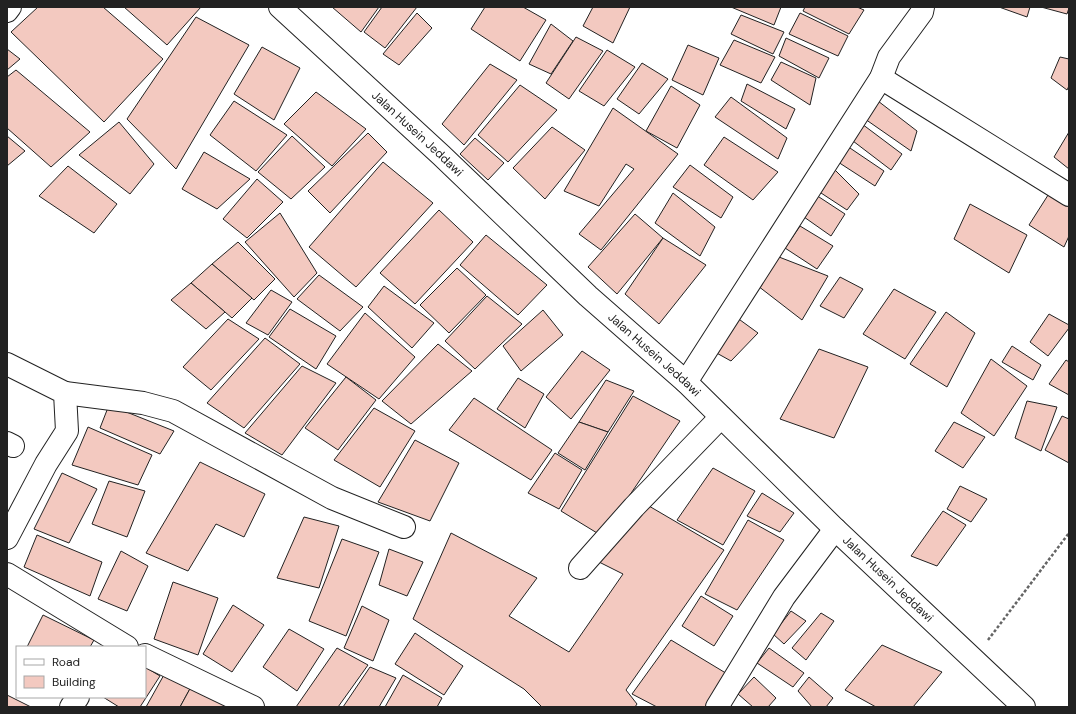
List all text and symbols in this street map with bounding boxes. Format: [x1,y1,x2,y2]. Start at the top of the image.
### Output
street label: Jalan Husein Jeddawi [368,87,467,180]
street label: Jalan Husein Jeddawi [605,309,704,400]
street label: Jalan Husein Jeddawi [839,532,937,626]
legend [16,646,146,698]
text: Road [52,654,80,670]
text: Building [52,674,96,690]

